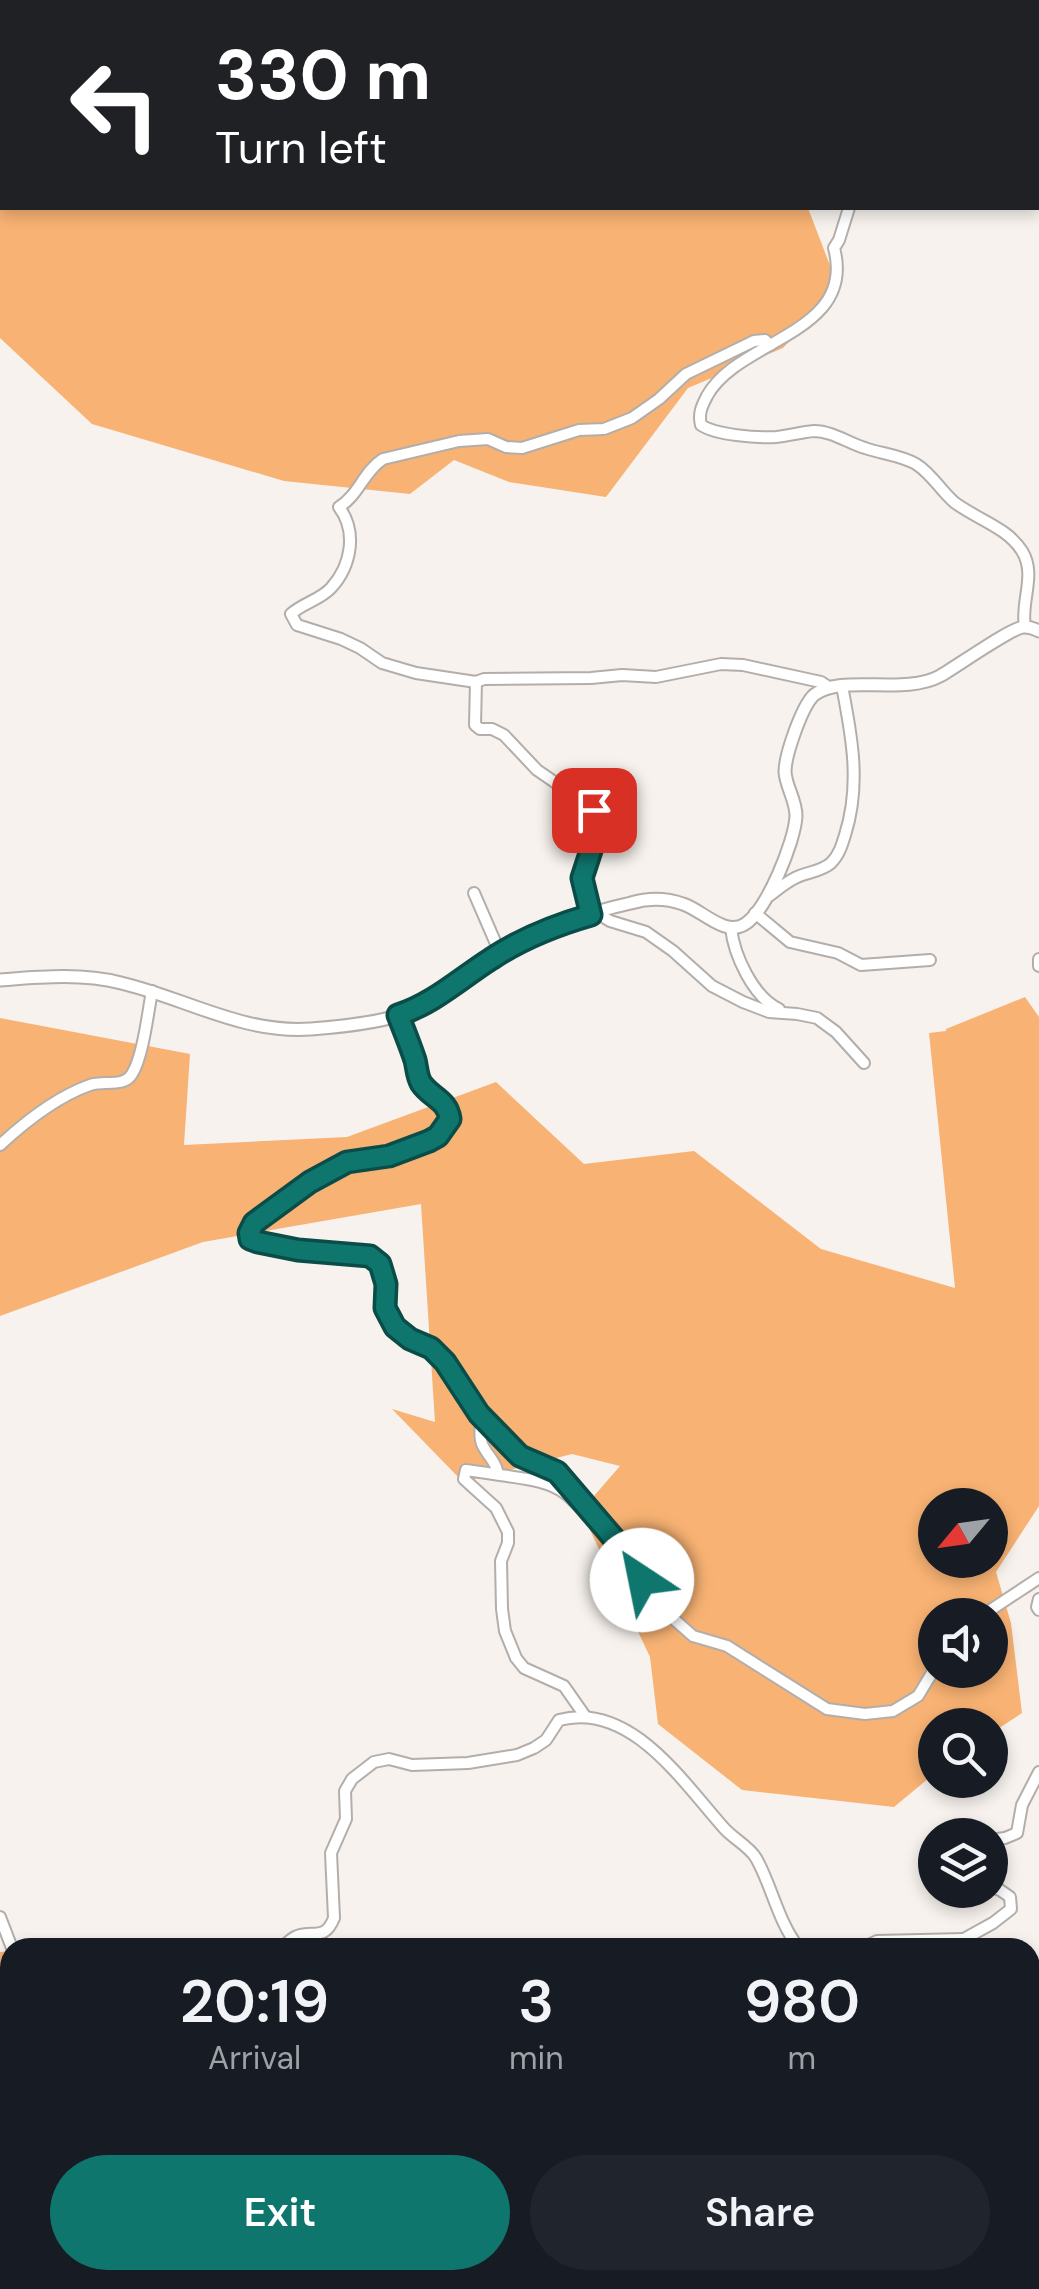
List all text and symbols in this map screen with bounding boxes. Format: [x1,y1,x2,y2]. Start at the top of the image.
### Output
text: 330 m [215,30,431,121]
icon: left [50,40,180,170]
text: Turn left [215,118,387,177]
pin [552,768,637,853]
icon: arrive [567,783,622,838]
north arrow [918,1488,1008,1578]
map controls [918,1488,1008,1908]
position arrow [590,1528,694,1632]
button: sound [918,1598,1008,1688]
button: search [918,1708,1008,1798]
button: layers [918,1818,1008,1908]
text: 20:19 [180,1962,329,2041]
text: 3 [518,1962,554,2041]
text: 980 [743,1962,860,2041]
text: Arrival [208,2037,301,2079]
text: min [509,2037,564,2079]
text: m [788,2037,816,2079]
button: Exit [50,2155,510,2270]
button: Share [530,2155,990,2270]

